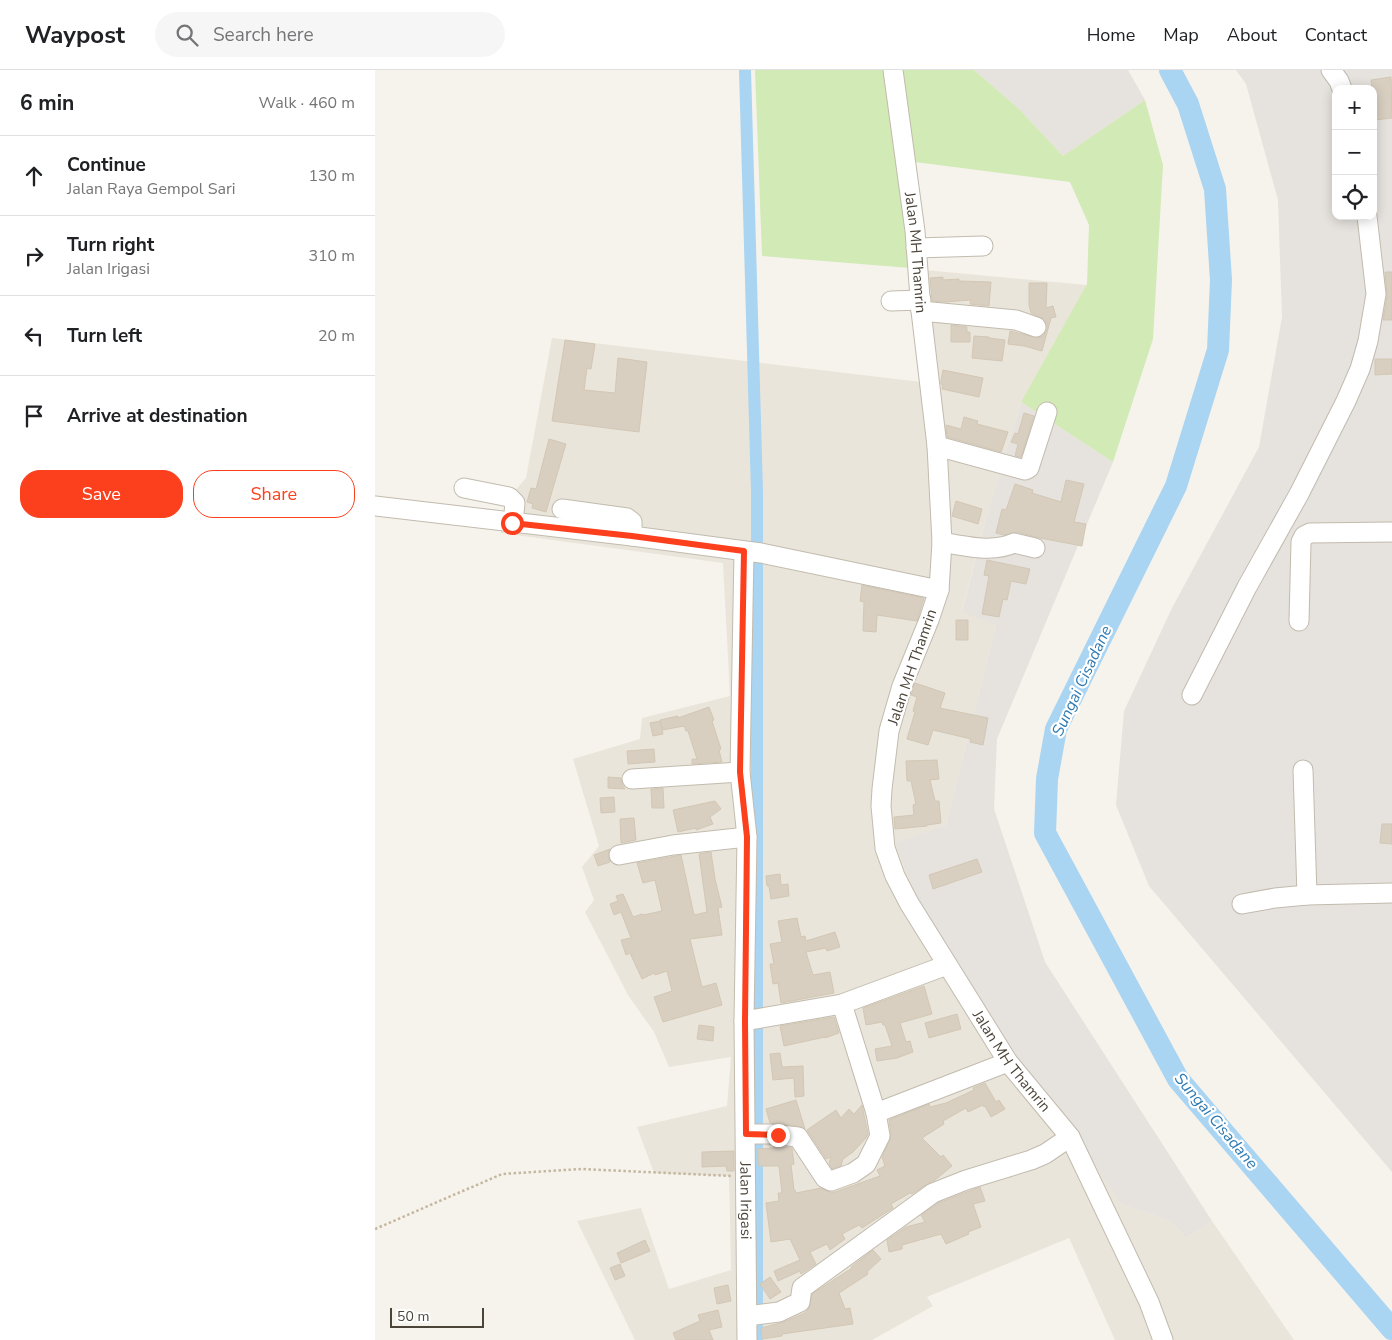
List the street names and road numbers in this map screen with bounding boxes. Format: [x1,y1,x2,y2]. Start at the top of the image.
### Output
street label: Jalan MH Thamrin [900,190,931,314]
street label: Jalan MH Thamrin [882,606,941,729]
street label: Jalan MH Thamrin [968,1005,1055,1116]
street label: Jalan Irigasi [735,1161,756,1240]

